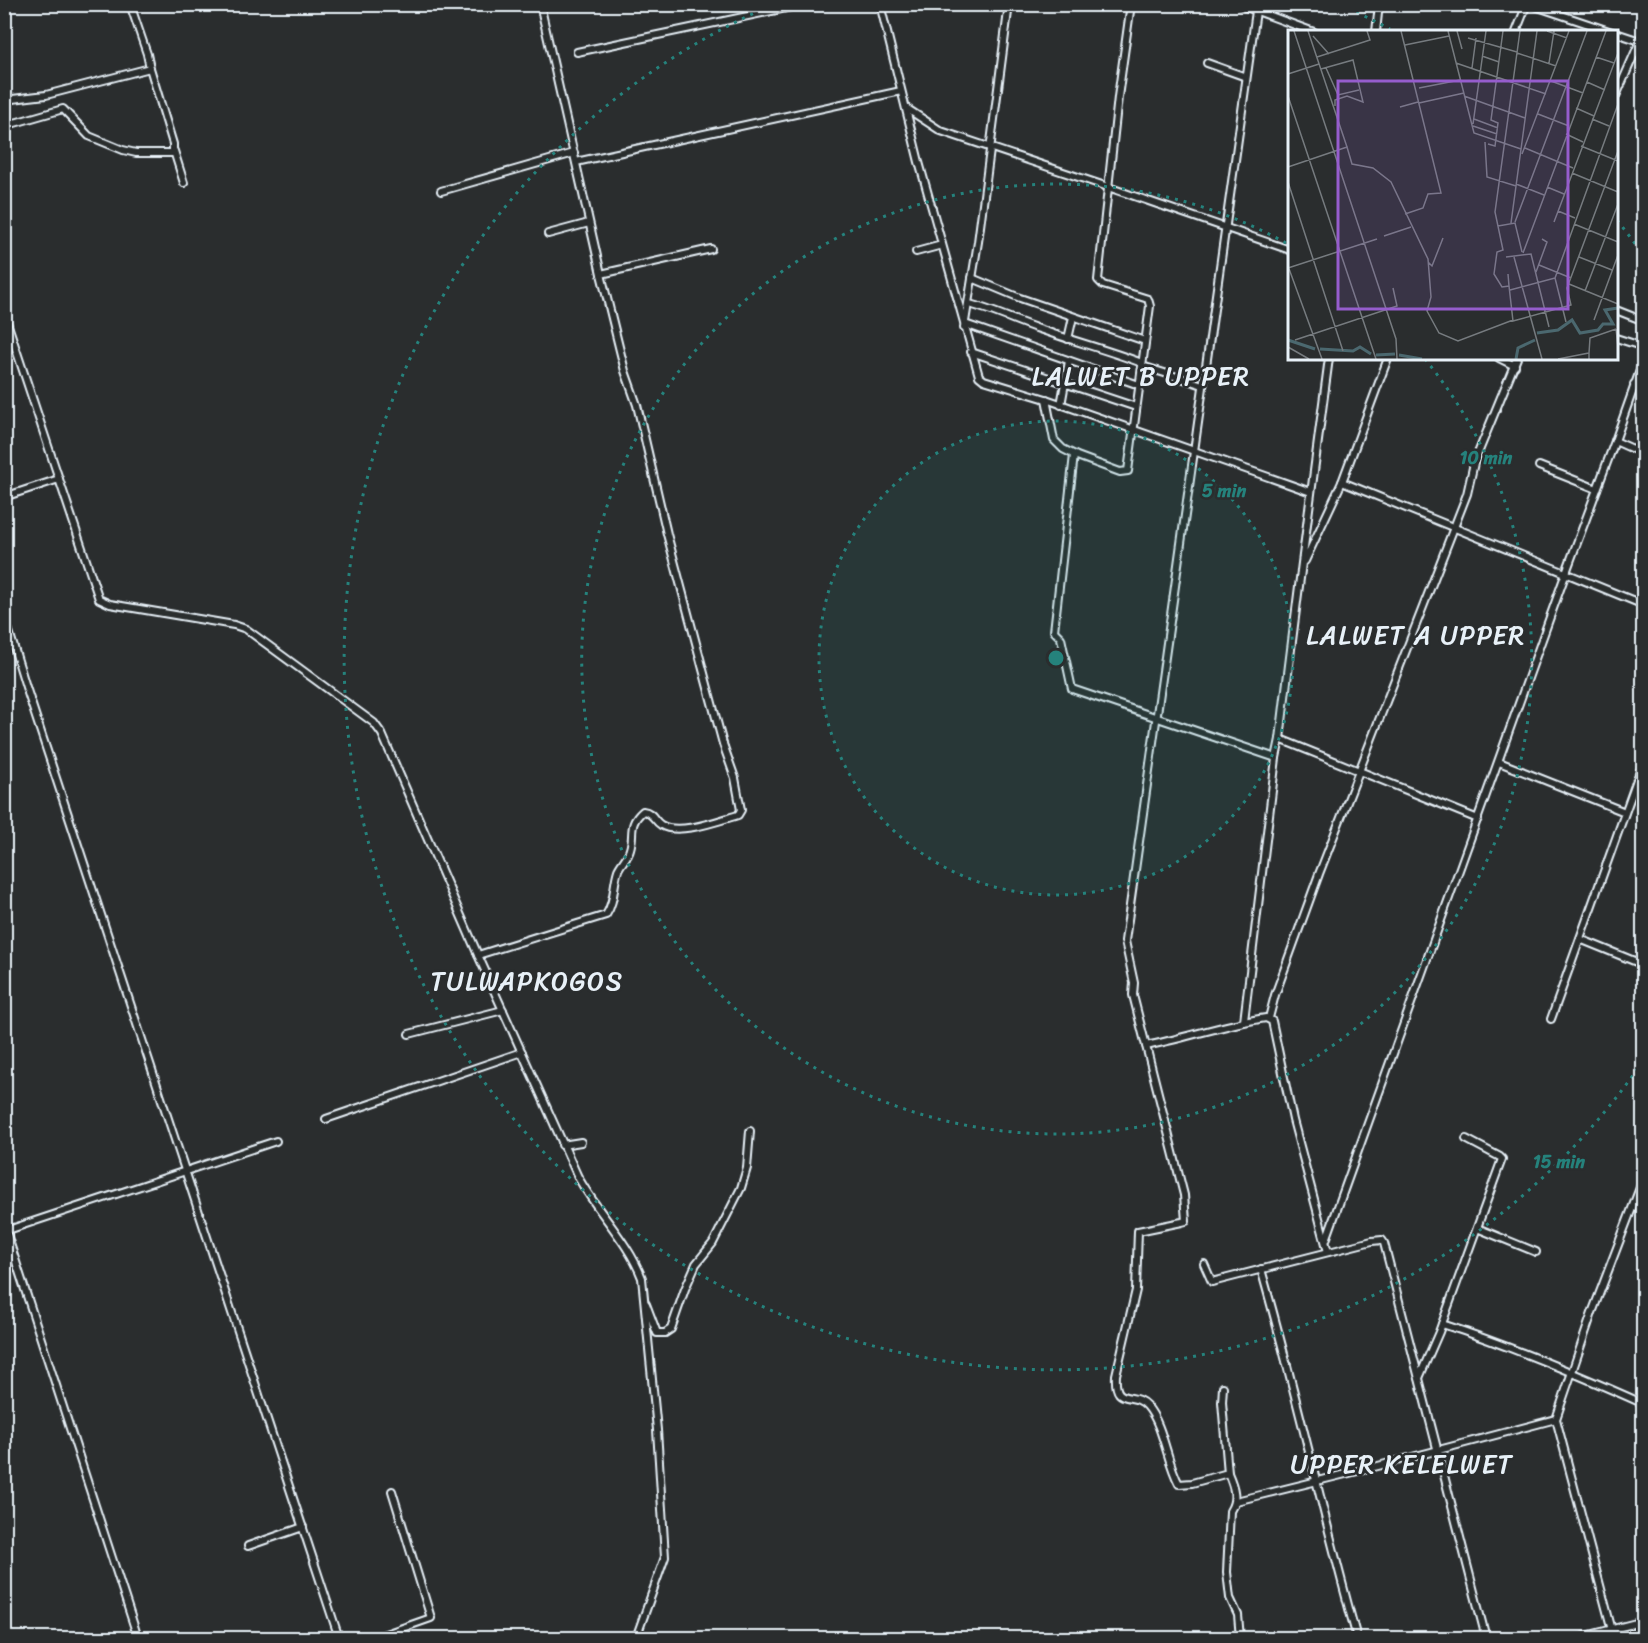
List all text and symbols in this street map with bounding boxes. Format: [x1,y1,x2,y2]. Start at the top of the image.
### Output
inset map [1288,30,1618,360]
district label: LALWET B UPPER [1032,353,1250,399]
text: 10 min [1460,442,1512,474]
text: 5 min [1202,475,1246,507]
district label: LALWET A UPPER [1306,612,1526,658]
centre of rings [1046,648,1066,668]
district label: TULWAPKOGOS [430,958,624,1004]
text: 15 min [1533,1146,1585,1178]
district label: UPPER KELELWET [1290,1441,1514,1487]

